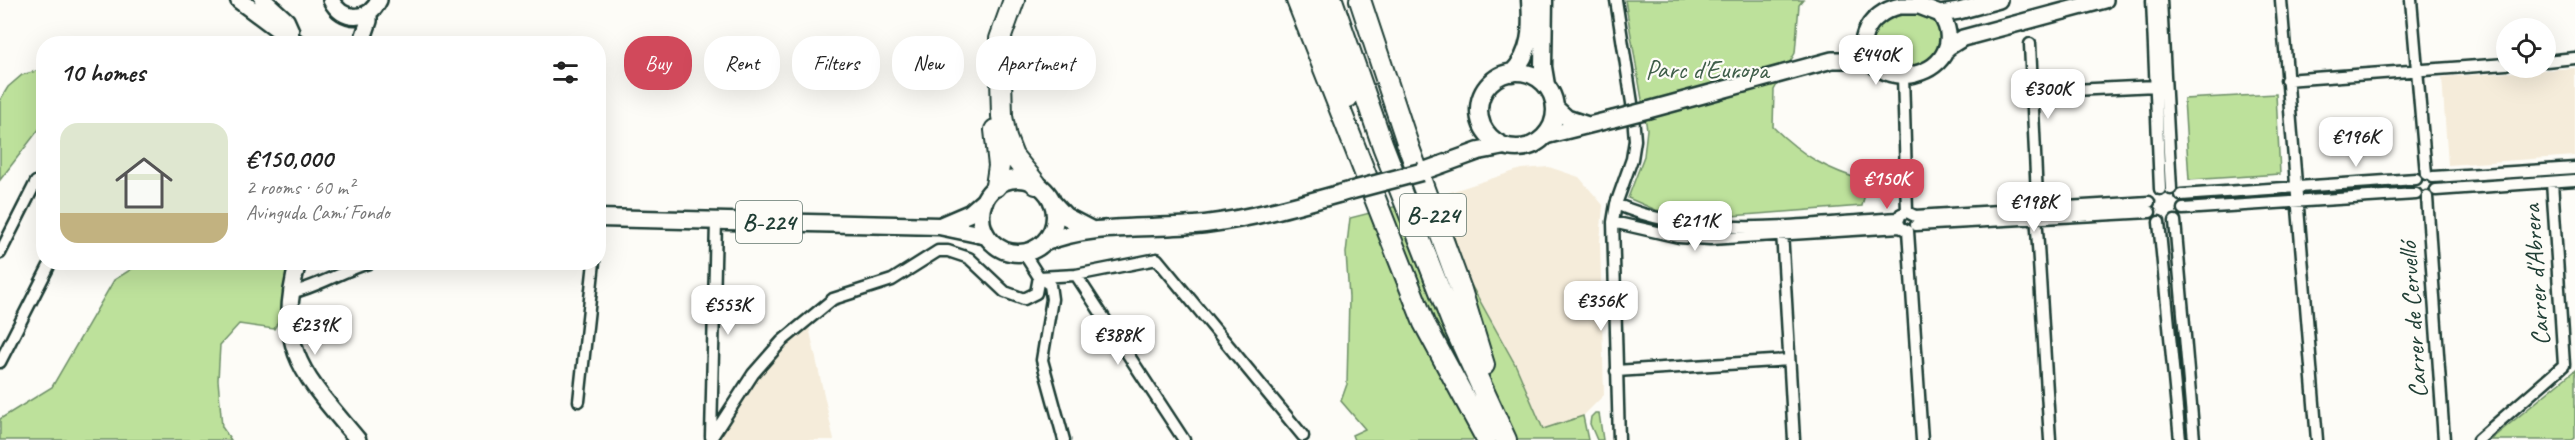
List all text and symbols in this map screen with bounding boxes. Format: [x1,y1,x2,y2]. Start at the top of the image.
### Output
map controls [2496,18,2556,78]
button: locate [2496,18,2556,78]
pin: €440K [1834,35,1918,86]
chip: Buy [624,36,692,90]
chip: Rent [704,36,780,90]
chip: Filters [792,36,880,90]
chip: New [892,36,964,90]
chip: Apartment [976,36,1096,90]
text: €440K [1853,42,1899,67]
park label: Parc d'Europa [1646,53,1771,86]
text: 10 homes [60,56,145,89]
icon: filters [549,56,582,89]
pin: €300K [2006,69,2090,120]
text: €300K [2025,76,2071,101]
pin: €196K [2314,117,2398,168]
text: €196K [2333,124,2379,149]
text: €150,000 [246,142,333,175]
icon: home [108,147,180,219]
pin: €150K [1845,159,1929,210]
text: €150K [1864,166,1910,191]
text: 2 rooms · 60 m² [246,175,354,200]
pin: €198K [1992,182,2076,233]
text: €198K [2011,189,2057,214]
road number: B-224 [1400,194,1466,236]
text: Avinguda Camí Fondo [246,200,390,225]
road number: B-224 [736,201,802,243]
pin: €211K [1653,201,1737,252]
street label: Carrer d'Abrera [2514,202,2557,347]
text: €211K [1672,208,1718,233]
street label: Carrer de Cervelló [2391,237,2435,399]
pin: €356K [1559,281,1643,332]
pin: €553K [686,285,770,336]
text: €356K [1578,288,1624,313]
text: €553K [705,292,751,317]
pin: €239K [273,305,357,356]
text: €239K [292,312,338,337]
pin: €388K [1076,315,1160,366]
text: €388K [1095,322,1141,347]

